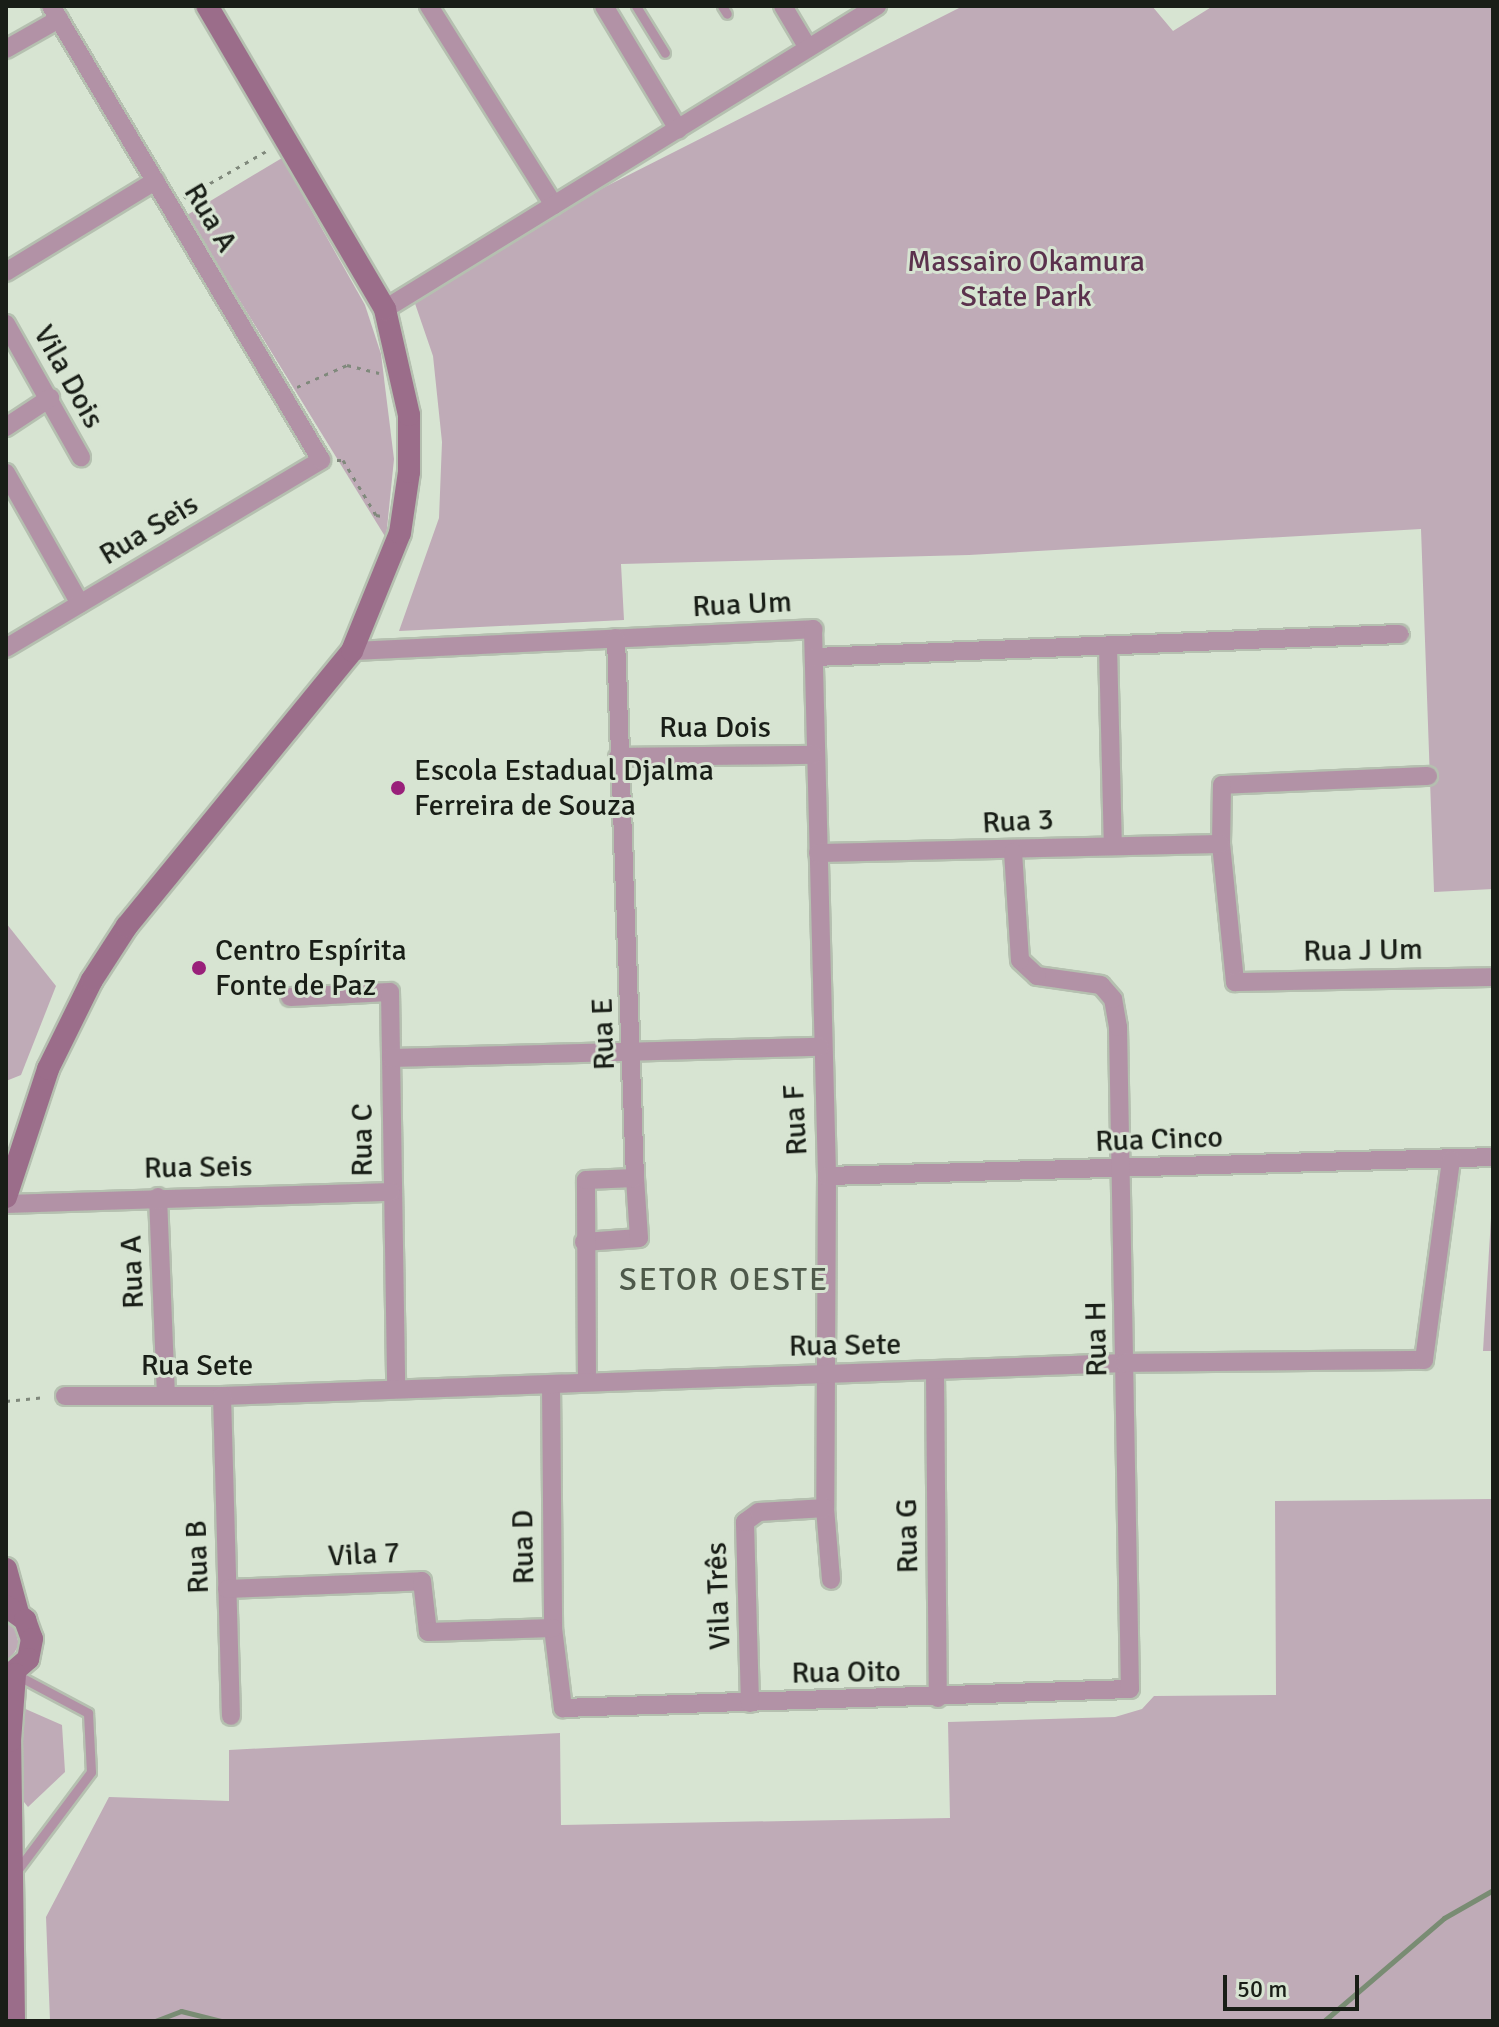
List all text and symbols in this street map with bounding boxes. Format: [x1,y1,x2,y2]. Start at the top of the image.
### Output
street label: Rua A [176,177,244,259]
park label: Massairo Okamura State Park [907,244,1145,314]
street label: Vila Dois [25,319,111,435]
street label: Rua Seis [93,487,205,573]
street label: Rua Um [691,584,793,626]
street label: Rua Dois [659,710,771,746]
place label: Escola Estadual Djalma Ferreira de Souza [414,753,714,824]
marker: Escola Estadual Djalma Ferreira de Souza [389,779,407,797]
street label: Rua 3 [981,802,1055,842]
street label: Rua J Um [1303,932,1423,970]
place label: Centro Espírita Fonte de Paz [215,933,407,1004]
marker: Centro Espírita Fonte de Paz [190,959,208,977]
street label: Rua E [585,997,623,1071]
street label: Rua F [776,1083,816,1157]
street label: Rua C [345,1103,381,1177]
street label: Rua Cinco [1095,1120,1223,1160]
street label: Rua Seis [143,1149,253,1187]
street label: Rua A [114,1234,152,1310]
district label: SETOR OESTE [619,1261,829,1299]
street label: Rua H [1078,1301,1116,1377]
street label: Rua Sete [788,1327,902,1365]
street label: Rua Sete [141,1348,253,1384]
street label: Rua G [889,1498,927,1574]
street label: Rua D [505,1509,543,1585]
street label: Rua B [179,1520,217,1594]
street label: Vila 7 [327,1535,401,1575]
street label: Vila Três [699,1541,739,1651]
street label: Rua Oito [791,1654,901,1692]
scale bar [1227,1959,1363,2009]
text: 50 m [1237,1974,1287,2004]

